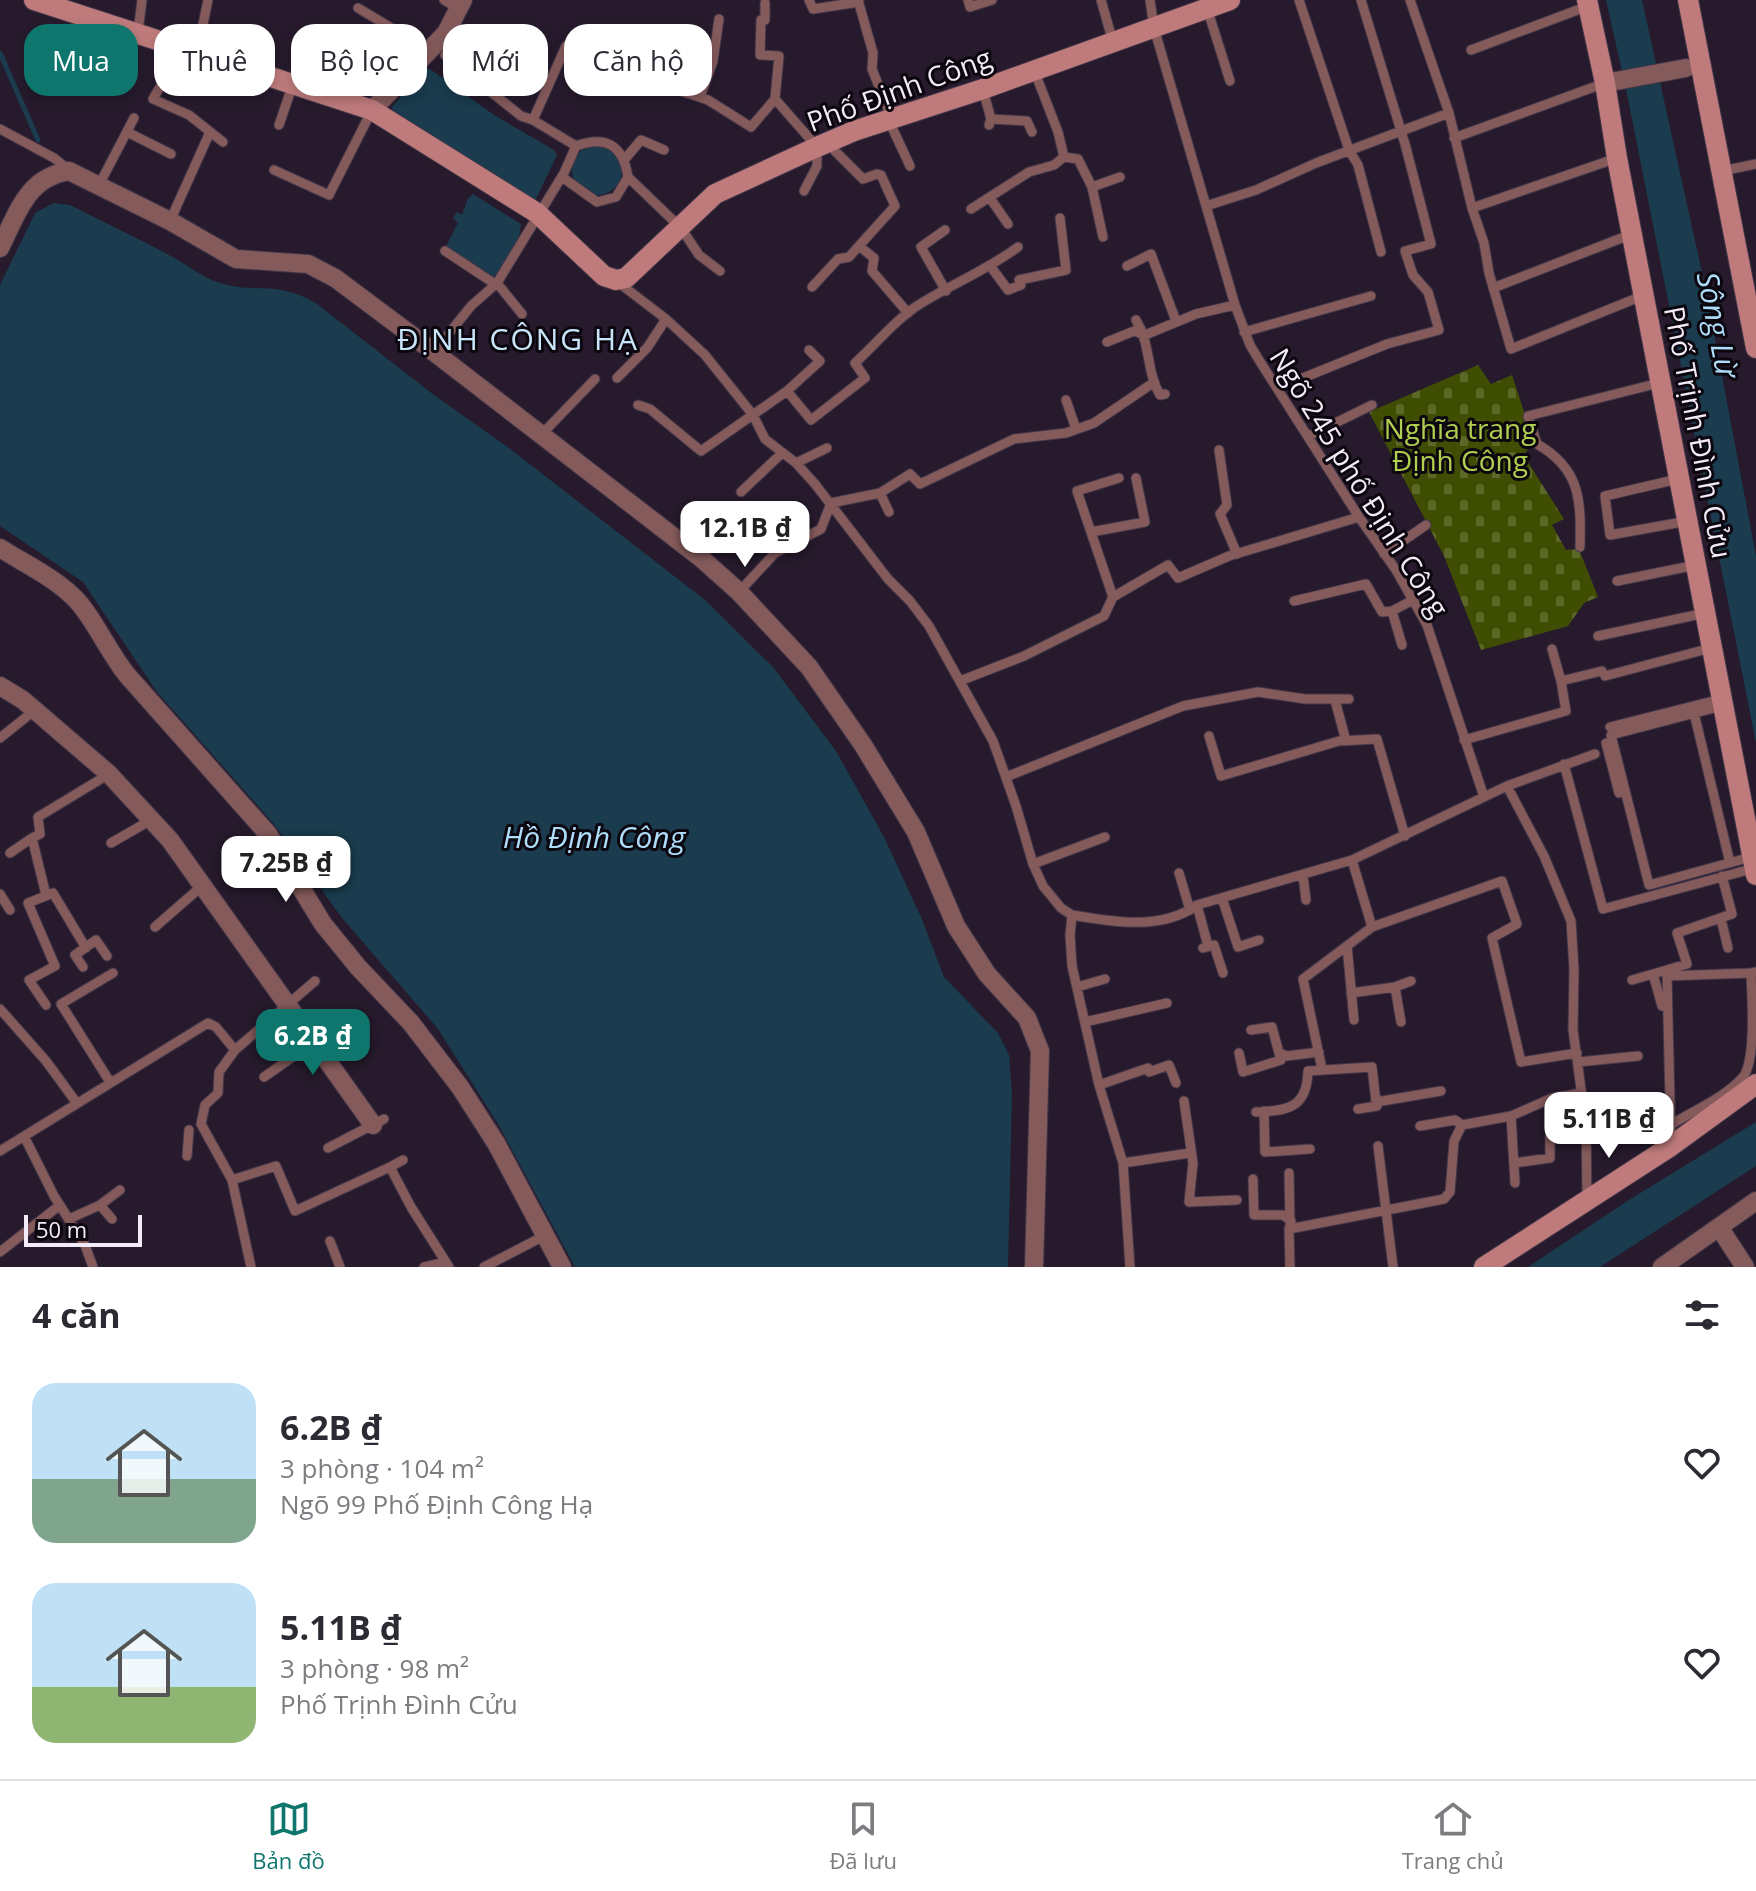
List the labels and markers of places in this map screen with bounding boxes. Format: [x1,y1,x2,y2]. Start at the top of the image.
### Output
pin: 12.1B ₫ [671,501,819,569]
pin: 7.25B ₫ [212,836,360,904]
pin: 6.2B ₫ [248,1009,378,1077]
pin: 5.11B ₫ [1535,1092,1683,1160]

